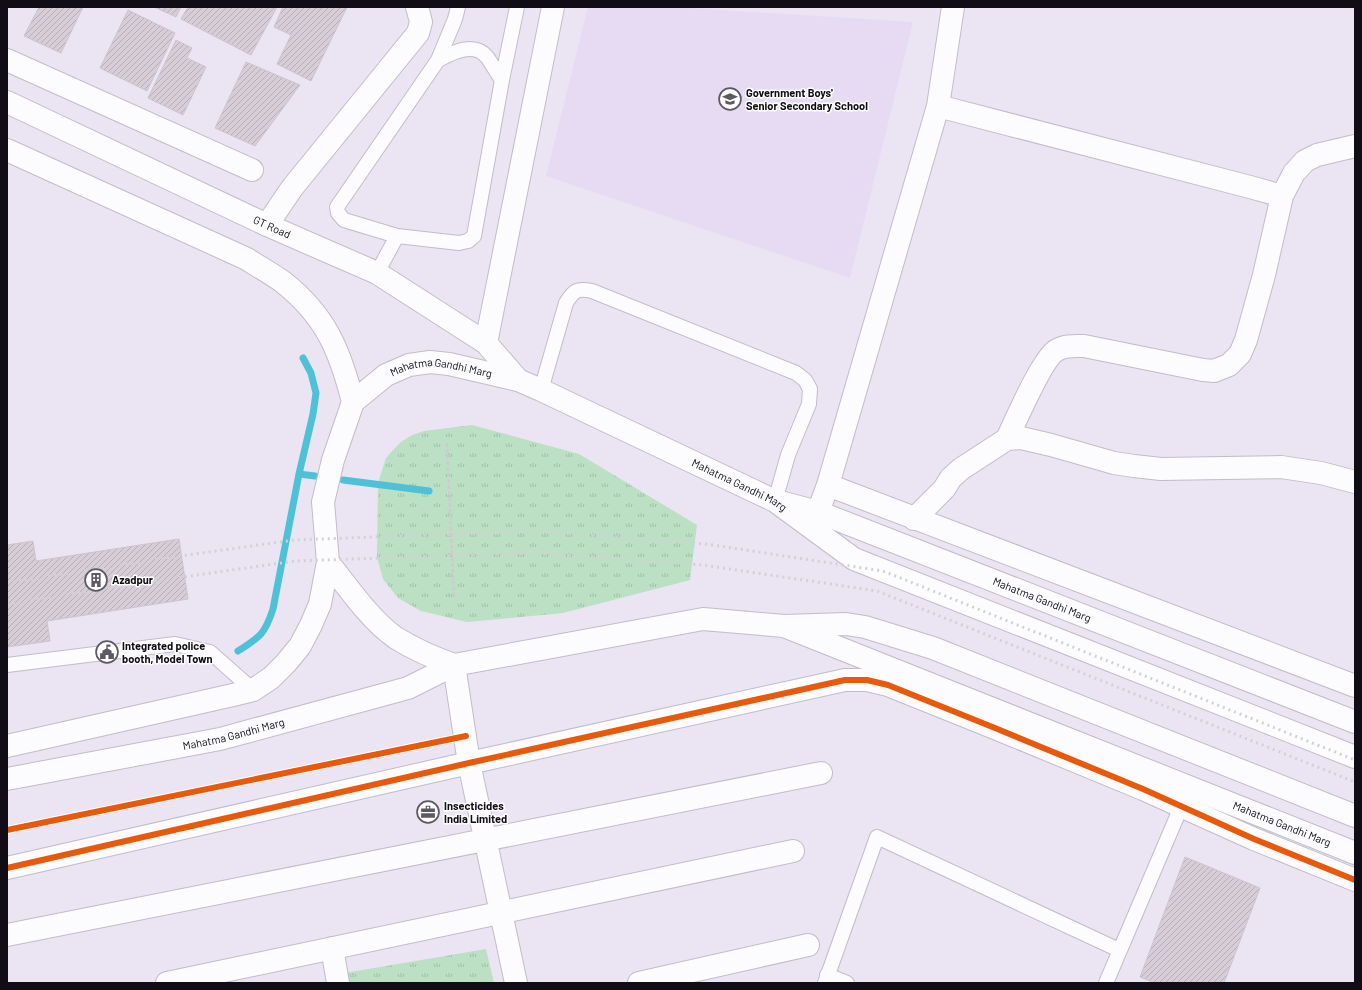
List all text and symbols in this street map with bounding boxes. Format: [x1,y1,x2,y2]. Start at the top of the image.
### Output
school or university icon: Government Boys' Senior Secondary School [717,86,743,112]
place label: Government Boys' Senior Secondary School [746,86,868,112]
street label: GT Road [251,213,293,241]
street label: Mahatma Gandhi Marg [388,355,493,380]
street label: Mahatma Gandhi Marg [690,456,790,514]
building icon: Azadpur [83,567,109,593]
place label: Azadpur [112,573,154,586]
street label: Mahatma Gandhi Marg [991,574,1093,624]
public building icon: Integrated police booth, Model Town [94,639,120,665]
place label: Integrated police booth, Model Town [122,639,213,665]
street label: Mahatma Gandhi Marg [181,715,286,752]
street label: Mahatma Gandhi Marg [1231,798,1333,849]
office icon: Insecticides India Limited [415,799,441,825]
place label: Insecticides India Limited [444,799,507,825]

